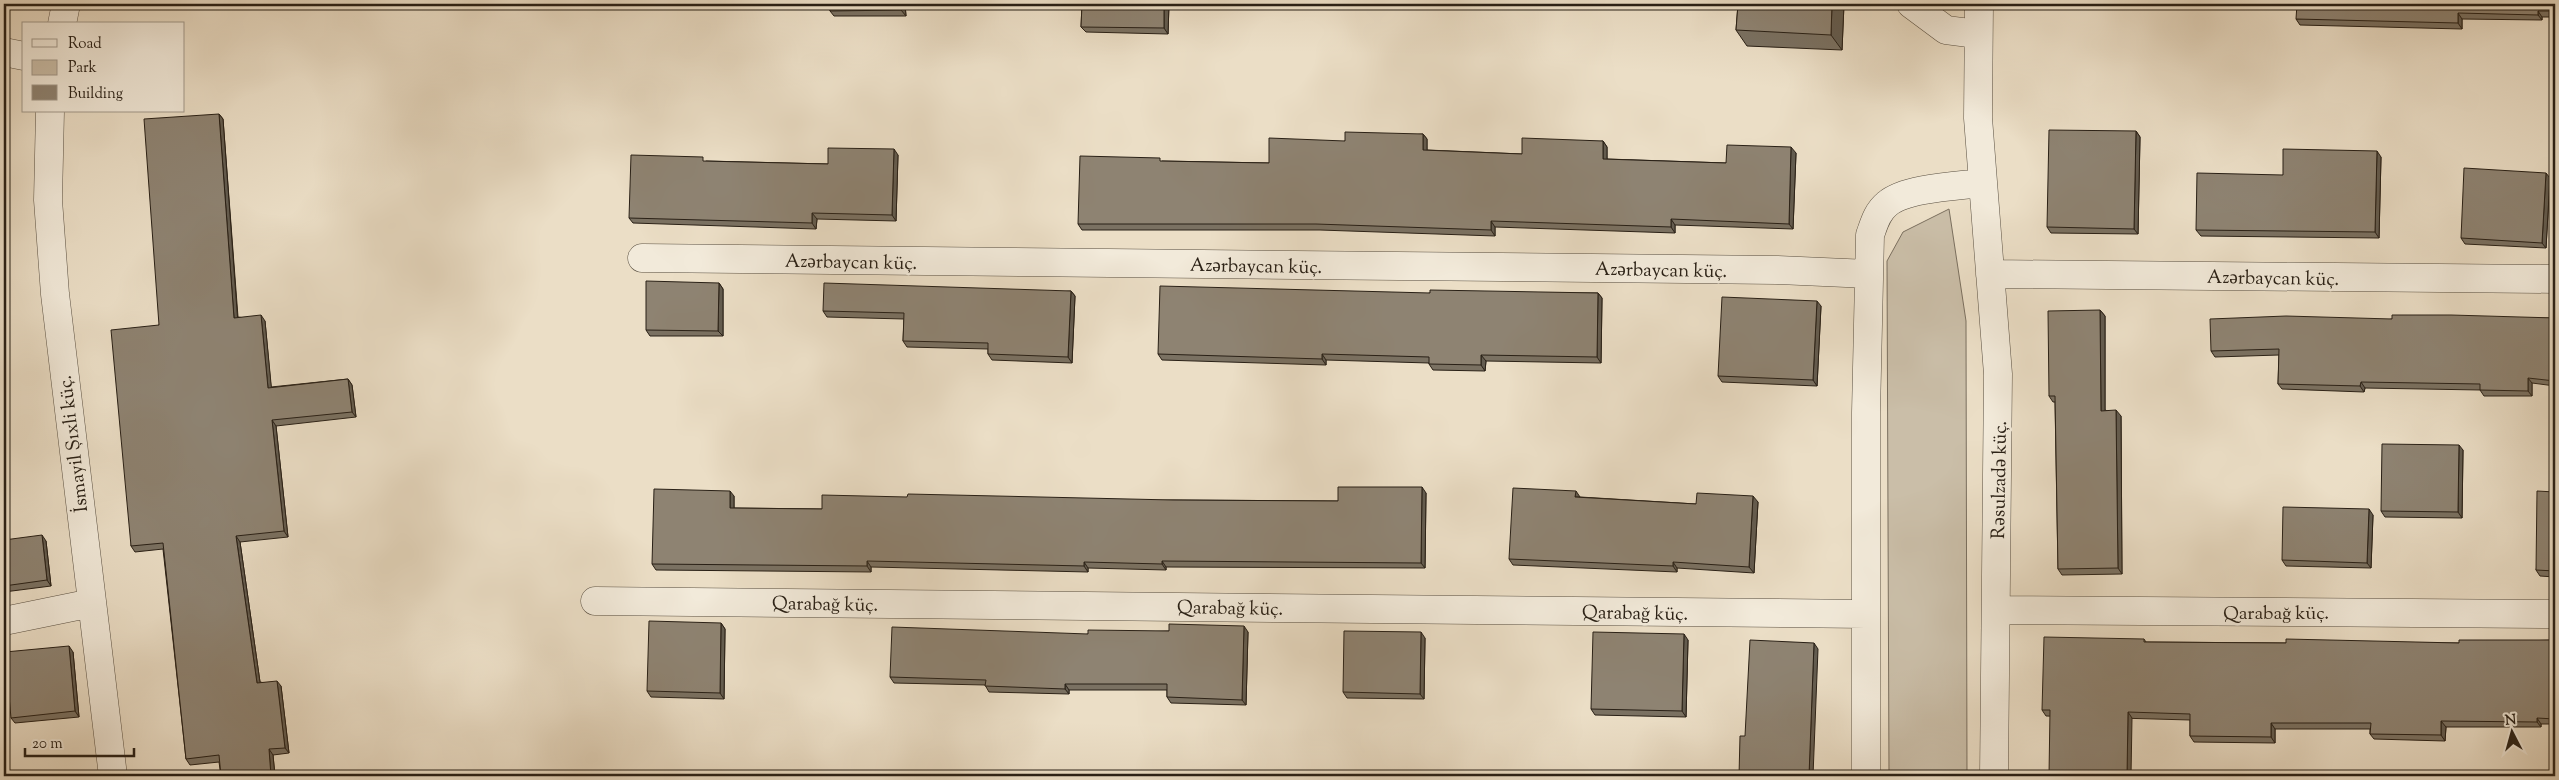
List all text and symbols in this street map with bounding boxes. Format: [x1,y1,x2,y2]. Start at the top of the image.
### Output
legend [22,22,185,112]
text: Road [68,34,102,55]
text: Park [68,58,97,79]
text: Building [68,84,123,105]
street label: Azərbaycan küç. [785,249,917,278]
street label: Azərbaycan küç. [1190,253,1322,282]
street label: Azərbaycan küç. [1595,257,1727,286]
street label: Azərbaycan küç. [2207,265,2339,294]
street label: İsmayil Şıxli küç. [53,374,96,514]
street label: Rəsulzadə küç. [1986,421,2015,540]
street label: Qarabağ küç. [772,591,878,620]
street label: Qarabağ küç. [1177,595,1283,624]
street label: Qarabağ küç. [1582,600,1688,629]
street label: Qarabağ küç. [2223,601,2329,628]
north arrow [2486,708,2536,758]
text: N [2504,711,2517,732]
scale bar [25,725,134,757]
text: 20 m [32,734,63,755]

